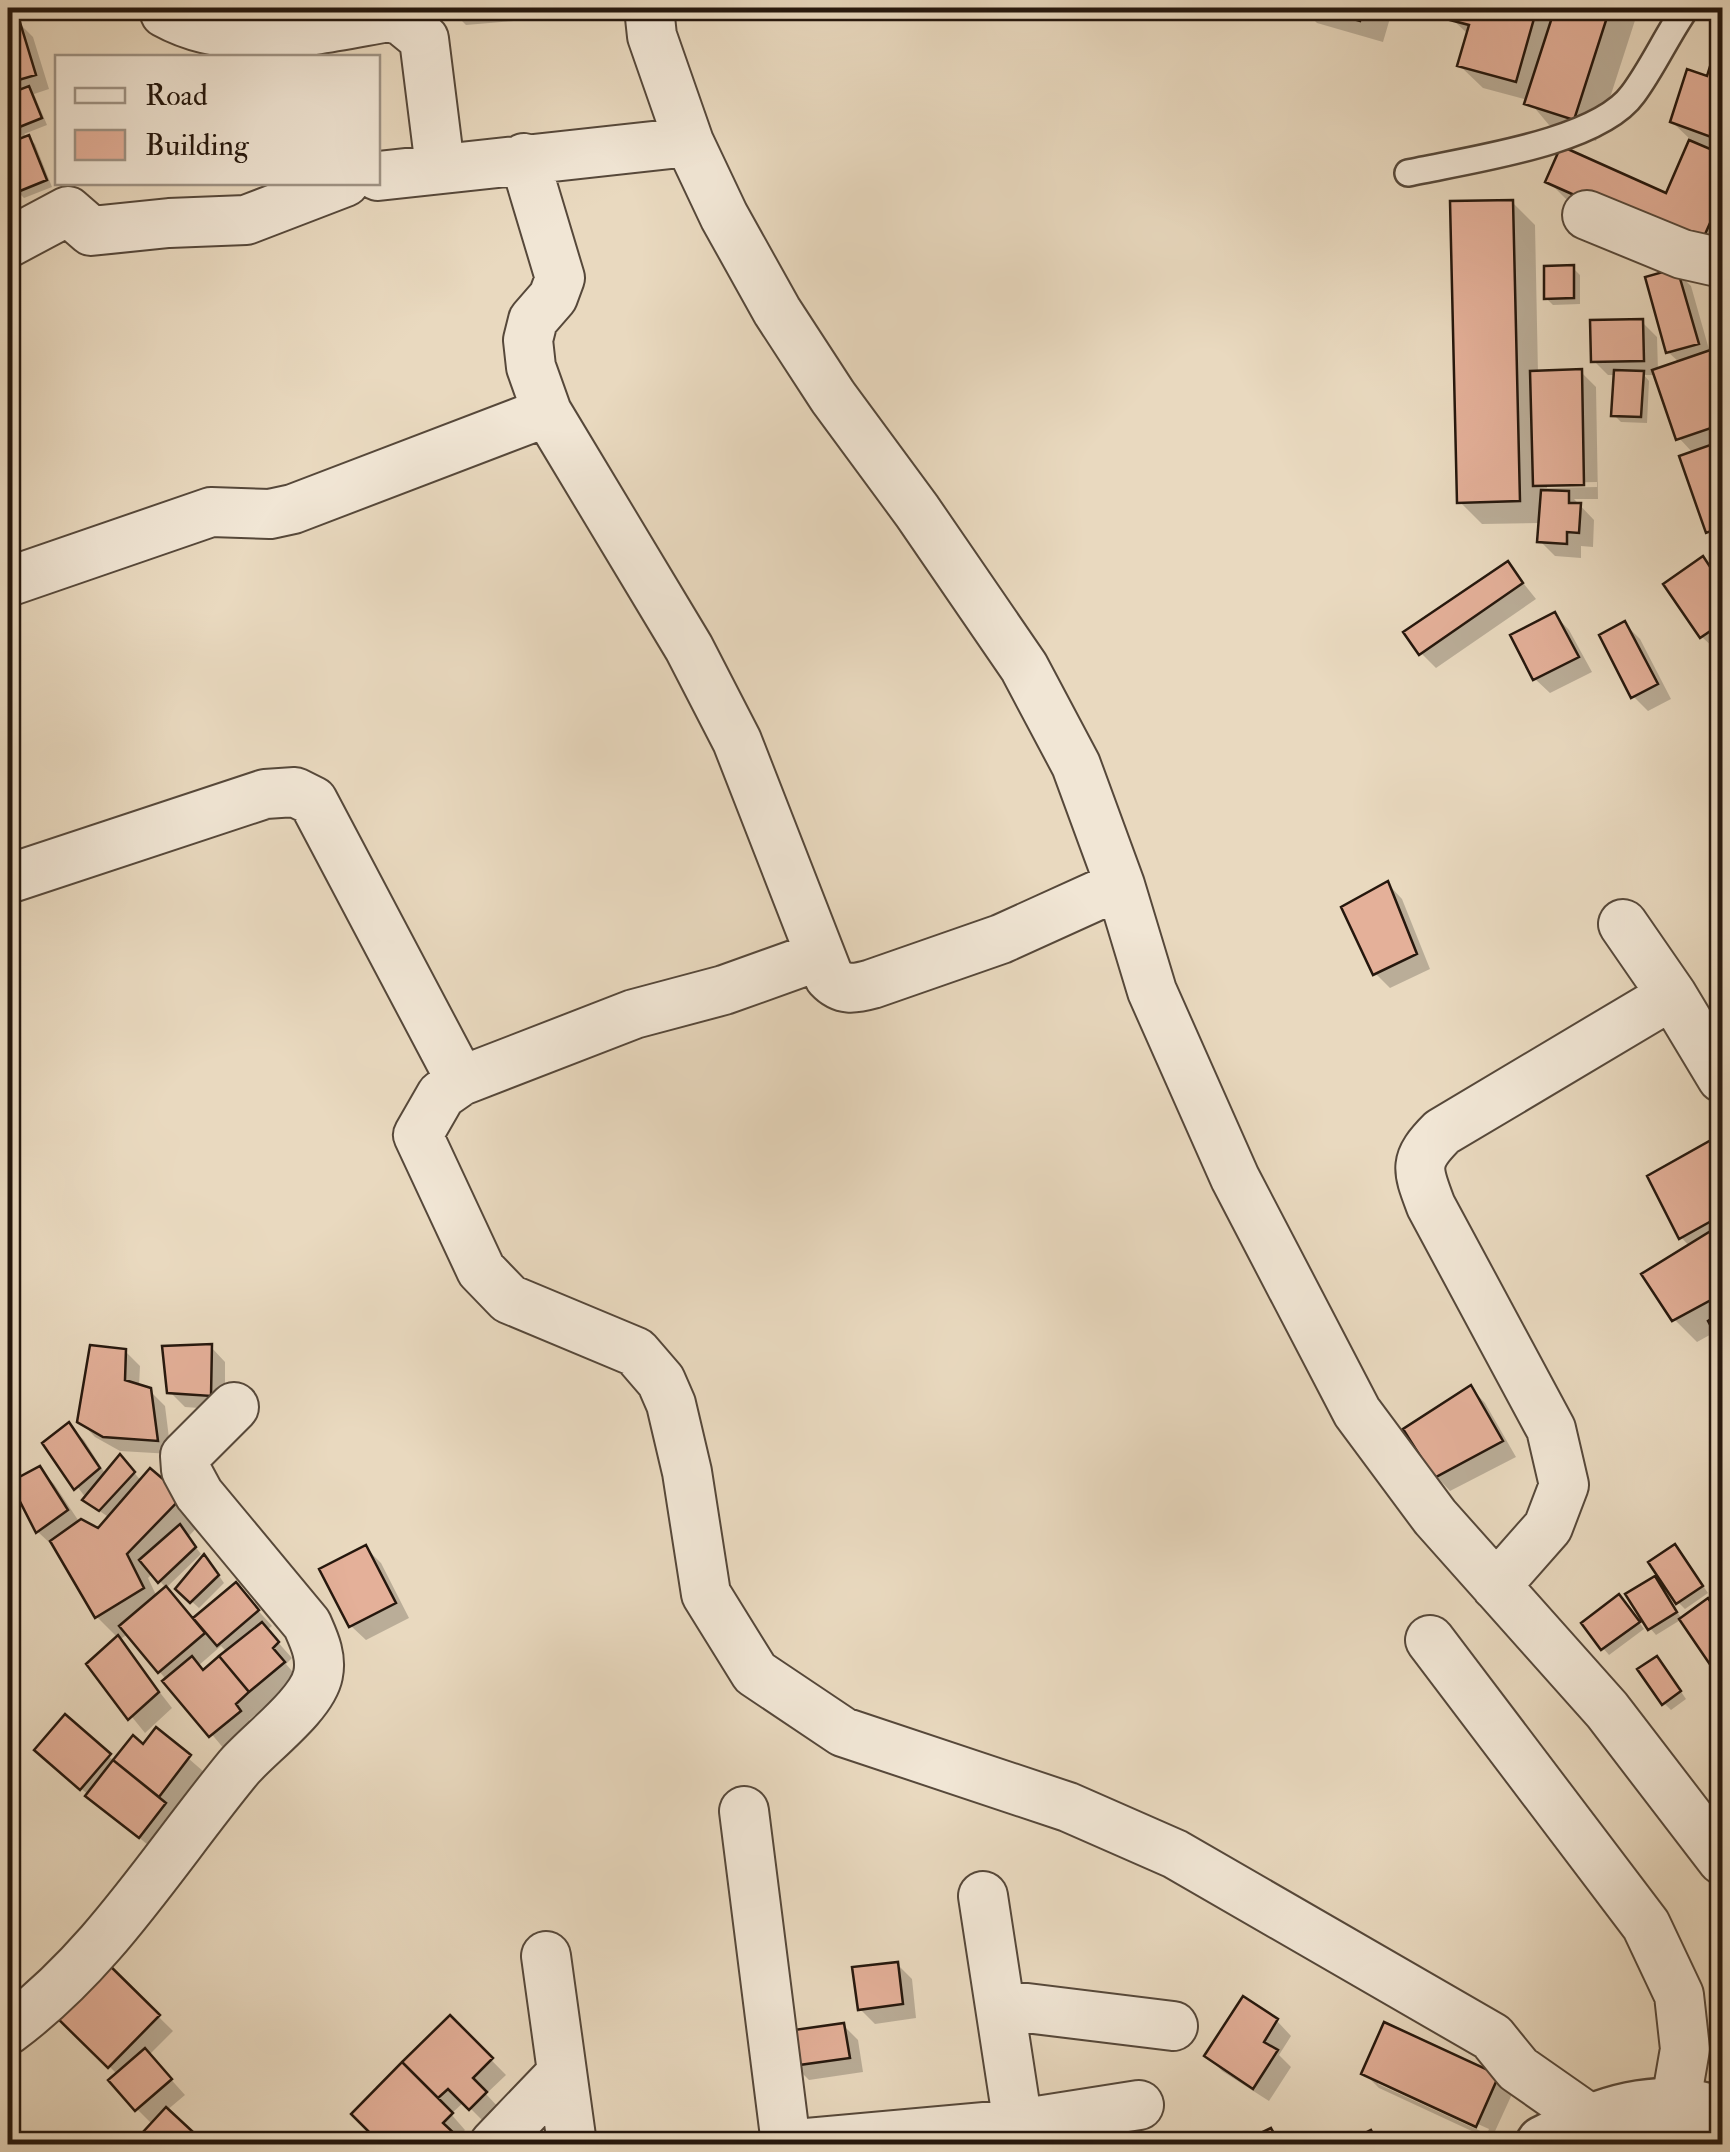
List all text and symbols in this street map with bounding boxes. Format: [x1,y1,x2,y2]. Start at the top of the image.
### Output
legend [55,55,380,185]
text: Road [145,77,208,114]
text: Building [145,127,250,164]

